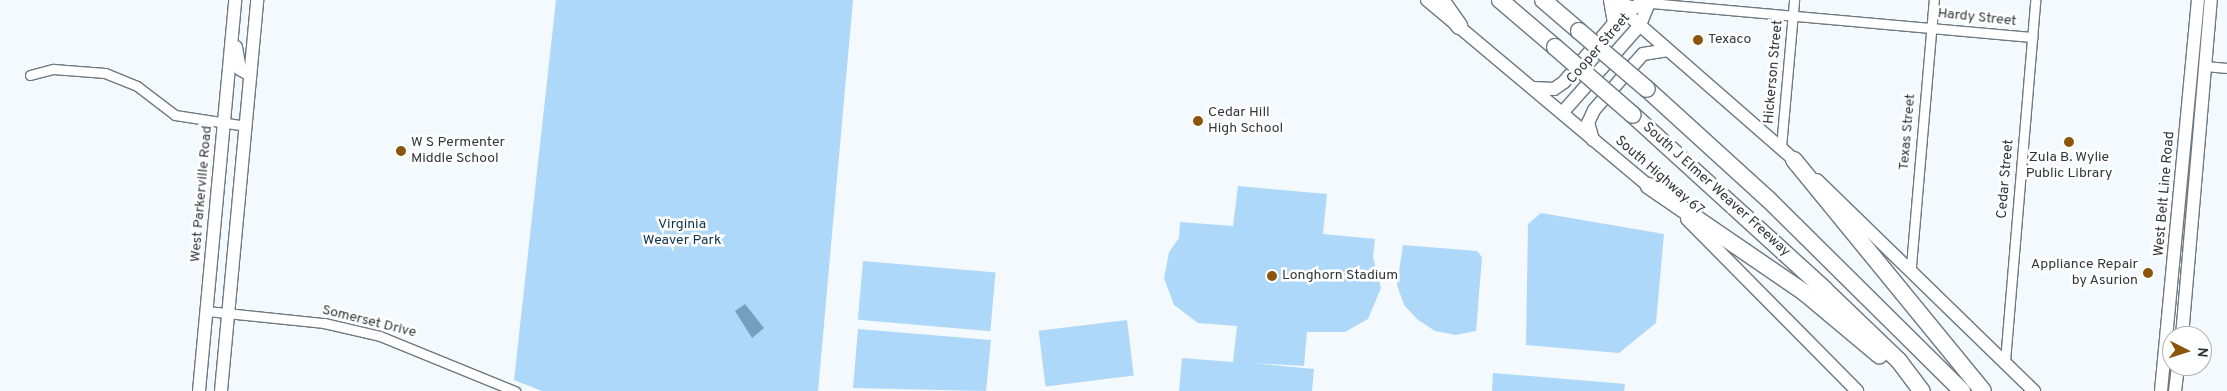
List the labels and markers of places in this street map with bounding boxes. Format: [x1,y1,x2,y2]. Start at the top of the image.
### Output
place label: Texaco [1708,32,1751,48]
marker: Texaco [1692,34,1704,46]
place label: Cedar Hill High School [1208,105,1283,138]
marker: Cedar Hill High School [1192,115,1204,127]
place label: W S Permenter Middle School [411,135,505,168]
marker: Zula B. Wylie Public Library [2063,136,2075,148]
marker: W S Permenter Middle School [395,145,407,157]
place label: Zula B. Wylie Public Library [2026,150,2112,182]
place label: Appliance Repair by Asurion [2031,257,2138,290]
marker: Appliance Repair by Asurion [2142,267,2154,279]
place label: Longhorn Stadium [1282,268,1398,284]
marker: Longhorn Stadium [1266,270,1278,282]

